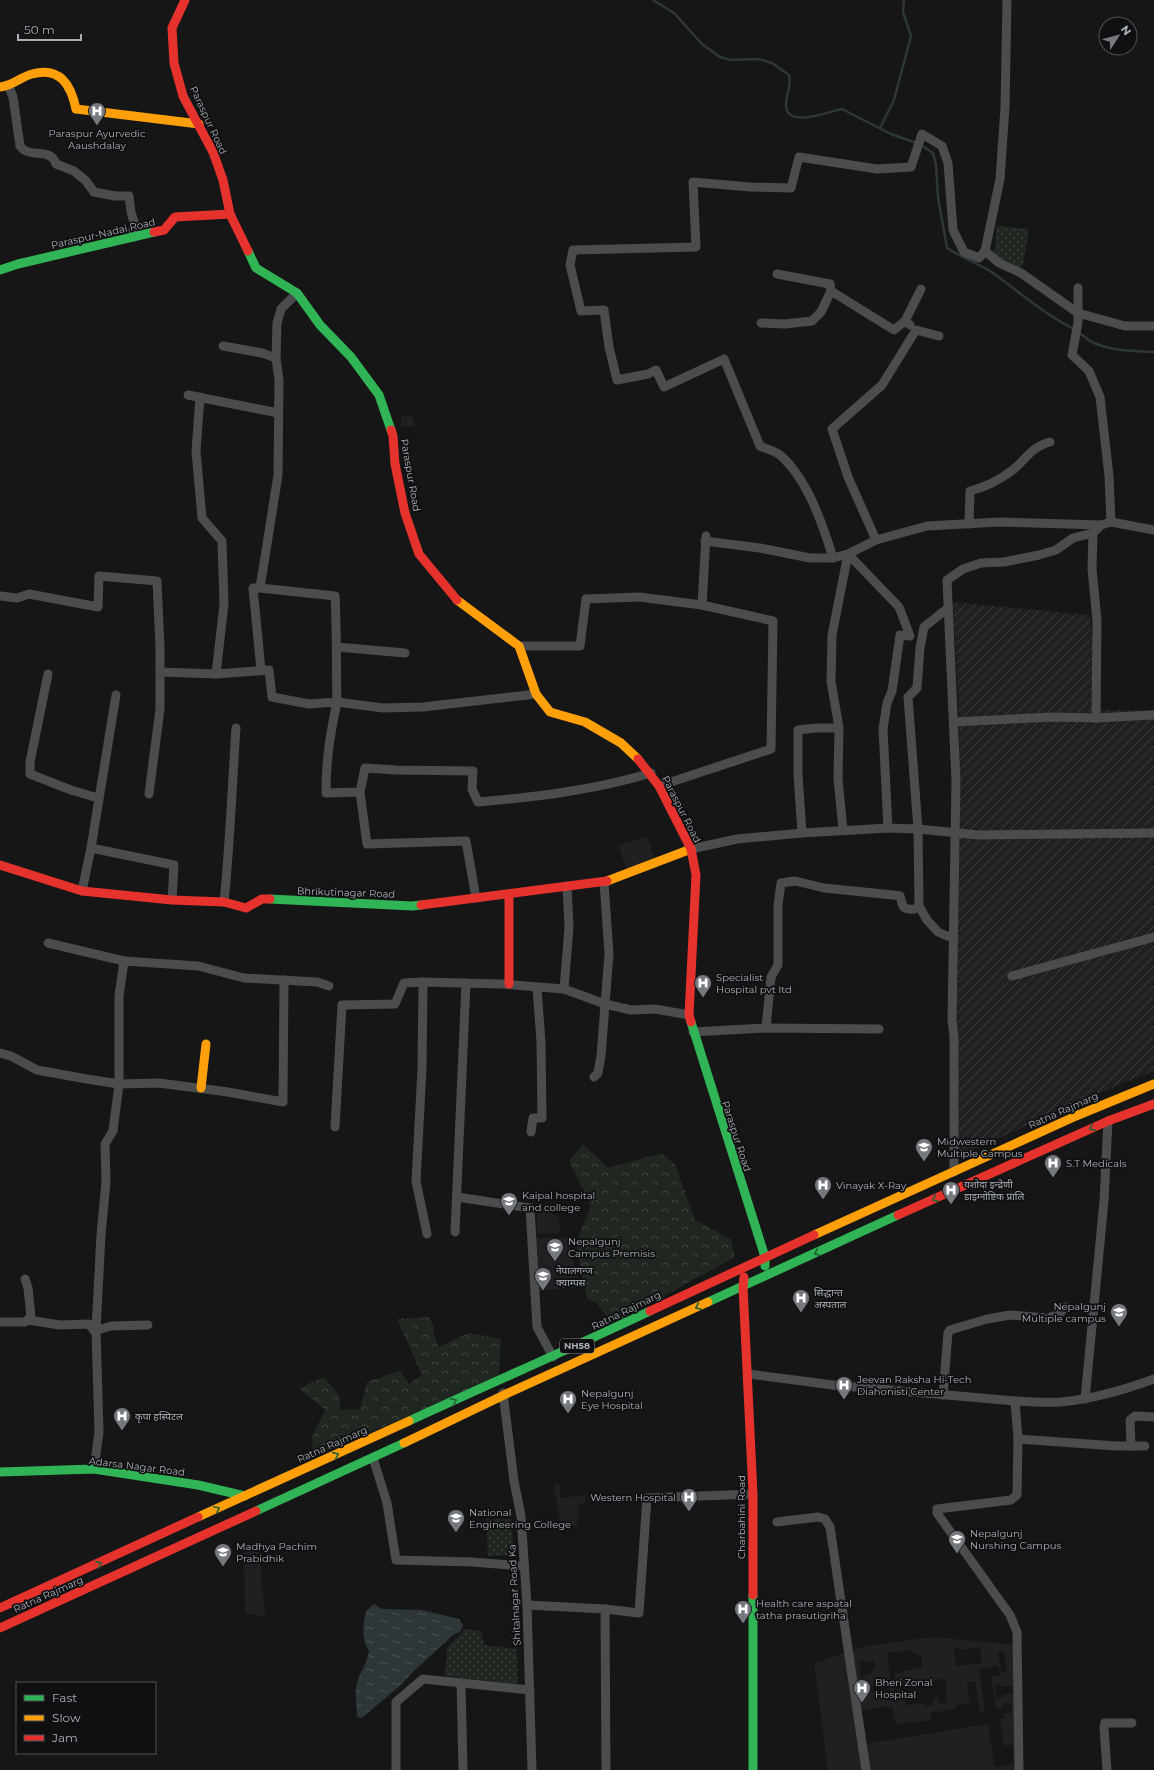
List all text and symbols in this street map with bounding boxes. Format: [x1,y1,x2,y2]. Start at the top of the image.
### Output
scale bar [18,16,81,42]
north arrow [1098,16,1138,56]
text: 50 m [24,22,55,37]
text: N [1118,22,1134,38]
street label: Paraspur Road [187,84,230,156]
hospital icon: Paraspur Ayurvedic Aaushdalay [87,101,107,126]
place label: Paraspur Ayurvedic Aaushdalay [48,127,146,152]
street label: Paraspur-Nadai Road [50,215,157,252]
street label: Paraspur Road [398,438,423,512]
street label: Paraspur Road [659,773,704,845]
street label: Bhrikutinagar Road [297,884,395,901]
place label: Specialist Hospital pvt ltd [716,971,792,996]
hospital icon: Specialist Hospital pvt ltd [693,973,713,998]
street label: Ratna Rajmarg [1026,1089,1100,1132]
street label: Paraspur Road [719,1099,754,1173]
one-way arrow [1088,1124,1095,1132]
place label: Midwestern Multiple Campus [937,1135,1023,1160]
school or university icon: Midwestern Multiple Campus [914,1137,934,1162]
hospital icon: S.T Medicals [1043,1153,1063,1178]
place label: S.T Medicals [1066,1157,1127,1170]
hospital icon: Vinayak X-Ray [813,1175,833,1200]
place label: यशोदा इन्द्रेणी डाइग्नोष्टिक प्रालि [963,1178,1024,1203]
place label: Vinayak X-Ray [836,1179,907,1192]
hospital icon: यशोदा इन्द्रेणी डाइग्नोष्टिक प्रालि [941,1180,961,1205]
place label: Kaipal hospital and college [522,1189,595,1214]
school or university icon: Kaipal hospital and college [499,1191,519,1216]
one-way arrow [931,1194,939,1202]
place label: Nepalgunj Campus Premisis [568,1235,655,1260]
school or university icon: Nepalgunj Campus Premisis [545,1237,565,1262]
one-way arrow [813,1248,821,1256]
place label: नेपालगन्ज क्याम्पस [556,1264,593,1289]
school or university icon: नेपालगन्ज क्याम्पस [533,1266,553,1291]
place label: सिद्धान्त अस्पताल [814,1286,847,1311]
street label: Ratna Rajmarg [589,1288,663,1333]
hospital icon: सिद्धान्त अस्पताल [791,1288,811,1313]
place label: Nepalgunj Multiple campus [1022,1300,1106,1325]
one-way arrow [695,1302,703,1310]
school or university icon: Nepalgunj Multiple campus [1109,1302,1129,1327]
road number: NH58 [560,1339,594,1353]
place label: Jeevan Raksha Hi-Tech Diahonisti Center [856,1373,971,1398]
hospital icon: Jeevan Raksha Hi-Tech Diahonisti Center [834,1375,854,1400]
place label: Nepalgunj Eye Hospital [581,1387,643,1412]
hospital icon: Nepalgunj Eye Hospital [558,1389,578,1414]
one-way arrow [450,1397,457,1405]
hospital icon: कृपा हस्पिटल [112,1406,132,1431]
place label: कृपा हस्पिटल [135,1410,183,1423]
street label: Ratna Rajmarg [295,1423,369,1466]
one-way arrow [331,1452,339,1460]
street label: Adarsa Nagar Road [88,1454,186,1479]
street label: Charbahini Road [735,1475,748,1559]
hospital icon: Western Hospital [679,1487,699,1512]
place label: Western Hospital [590,1491,676,1504]
one-way arrow [213,1506,221,1514]
place label: National Engineering College [469,1506,571,1531]
school or university icon: National Engineering College [446,1508,466,1533]
place label: Nepalgunj Nurshing Campus [970,1527,1061,1552]
school or university icon: Nepalgunj Nurshing Campus [947,1529,967,1554]
place label: Madhya Pachim Prabidhik [236,1540,317,1565]
school or university icon: Madhya Pachim Prabidhik [213,1542,233,1567]
street label: Shitalnagar Road Ka [505,1544,524,1646]
one-way arrow [96,1560,103,1568]
street label: Ratna Rajmarg [11,1573,85,1616]
place label: Health care aspatal tatha prasutigriha [756,1597,852,1622]
hospital icon: Health care aspatal tatha prasutigriha [733,1599,753,1624]
place label: Bheri Zonal Hospital [875,1676,933,1701]
hospital icon: Bheri Zonal Hospital [852,1678,872,1703]
legend [16,1682,156,1754]
text: Fast [52,1690,77,1705]
text: Slow [52,1710,81,1725]
text: Jam [51,1730,78,1745]

